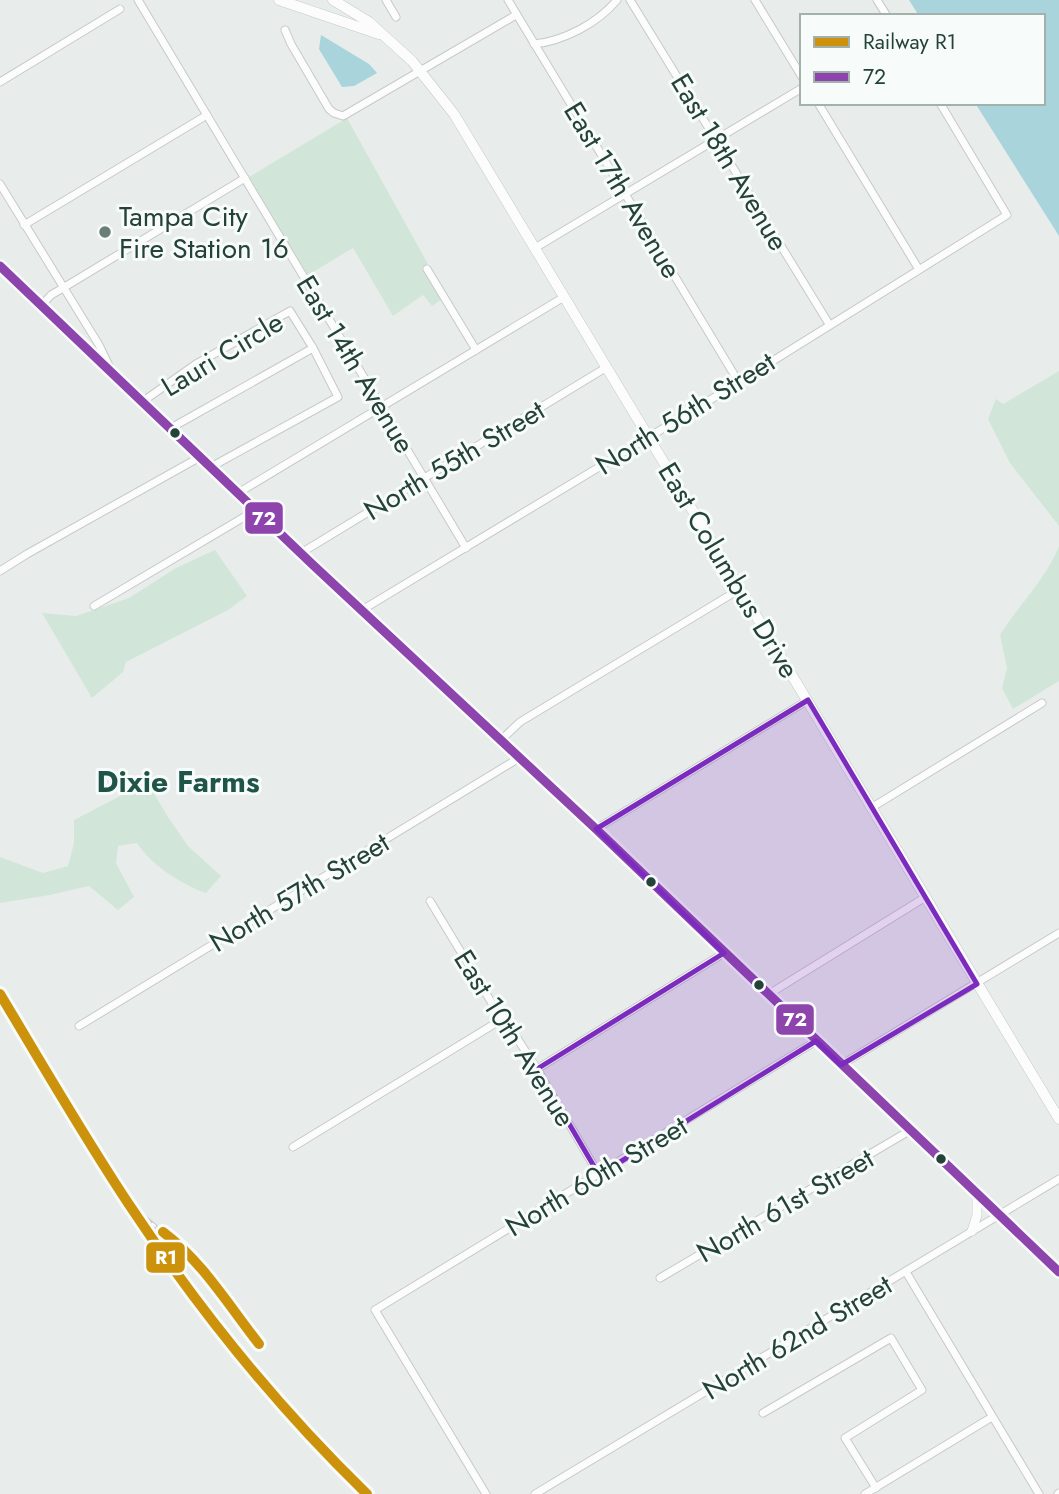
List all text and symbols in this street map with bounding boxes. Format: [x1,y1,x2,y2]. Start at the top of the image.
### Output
legend [800,14,1045,105]
text: Railway R1 [863,27,956,57]
text: 72 [863,62,886,92]
street label: East 18th Avenue [660,66,799,259]
street label: East 17th Avenue [554,94,692,286]
place label: Tampa City Fire Station 16 [119,196,289,269]
marker: Tampa City Fire Station 16 [97,224,113,240]
street label: East 14th Avenue [286,267,425,461]
street label: Lauri Circle [153,302,291,407]
street label: North 56th Street [587,342,783,485]
street label: North 55th Street [356,390,553,531]
unlabelled marker [168,426,182,440]
street label: East Columbus Drive [648,455,809,686]
line badge: 72 [244,501,284,535]
text: 72 [252,505,276,532]
district label: Dixie Farms [96,760,260,803]
street label: North 57th Street [201,822,397,962]
unlabelled marker [644,875,658,889]
street label: East 10th Avenue [444,942,585,1135]
unlabelled marker [752,978,766,992]
line badge: 72 [775,1003,815,1036]
text: 72 [783,1006,807,1033]
street label: North 60th Street [497,1106,695,1247]
street label: North 61st Street [689,1138,882,1273]
unlabelled marker [934,1152,948,1166]
line badge: R1 [145,1241,186,1274]
text: R1 [155,1244,177,1271]
street label: North 62nd Street [695,1265,900,1410]

